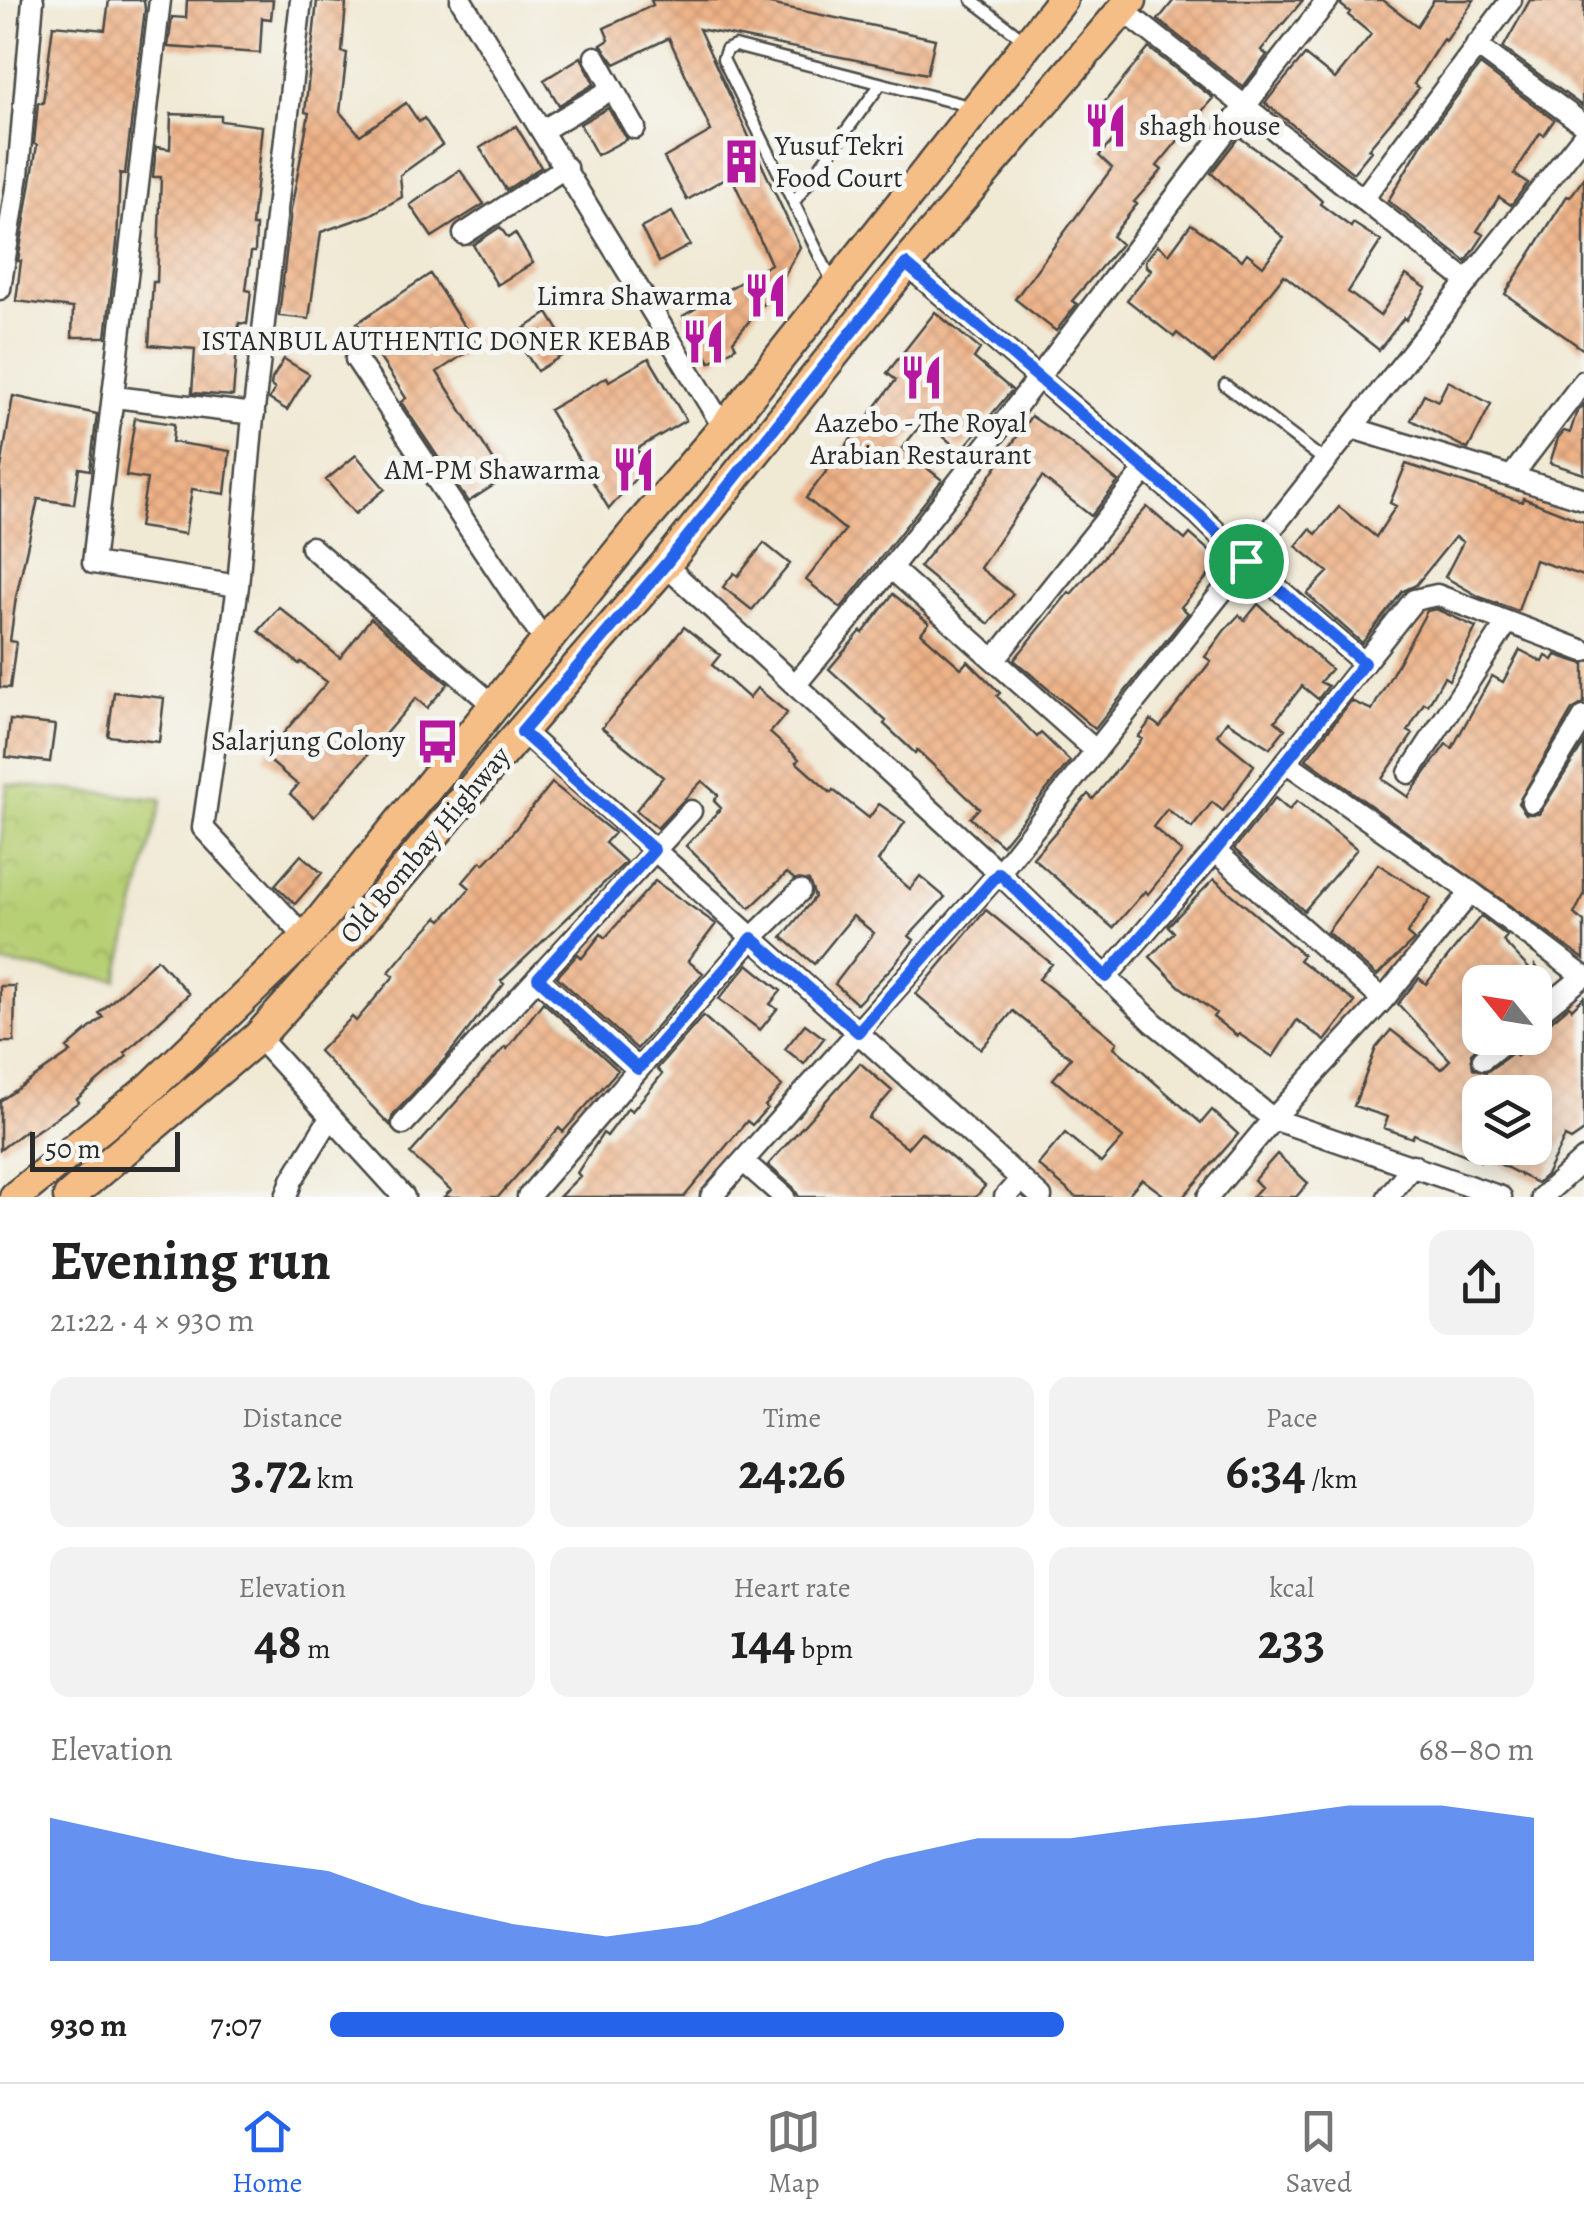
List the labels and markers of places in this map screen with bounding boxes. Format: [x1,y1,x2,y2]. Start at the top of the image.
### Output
restaurant icon: shagh house [1082,102,1130,150]
place label: shagh house [1139,107,1281,145]
place label: Yusuf Tekri Food Court [774,127,904,197]
building icon: Yusuf Tekri Food Court [718,138,766,186]
restaurant icon: Limra Shawarma [741,272,789,320]
place label: Limra Shawarma [536,277,732,315]
restaurant icon: ISTANBUL AUTHENTIC DONER KEBAB [680,317,728,365]
place label: ISTANBUL AUTHENTIC DONER KEBAB [201,322,671,360]
restaurant icon: Aazebo - The Royal Arabian Restaurant [897,354,945,402]
place label: Aazebo - The Royal Arabian Restaurant [810,404,1031,474]
restaurant icon: AM-PM Shawarma [609,446,657,494]
place label: AM-PM Shawarma [384,451,600,489]
pin [1204,519,1289,604]
bus stop icon: Salarjung Colony [414,717,462,765]
place label: Salarjung Colony [211,722,405,760]

